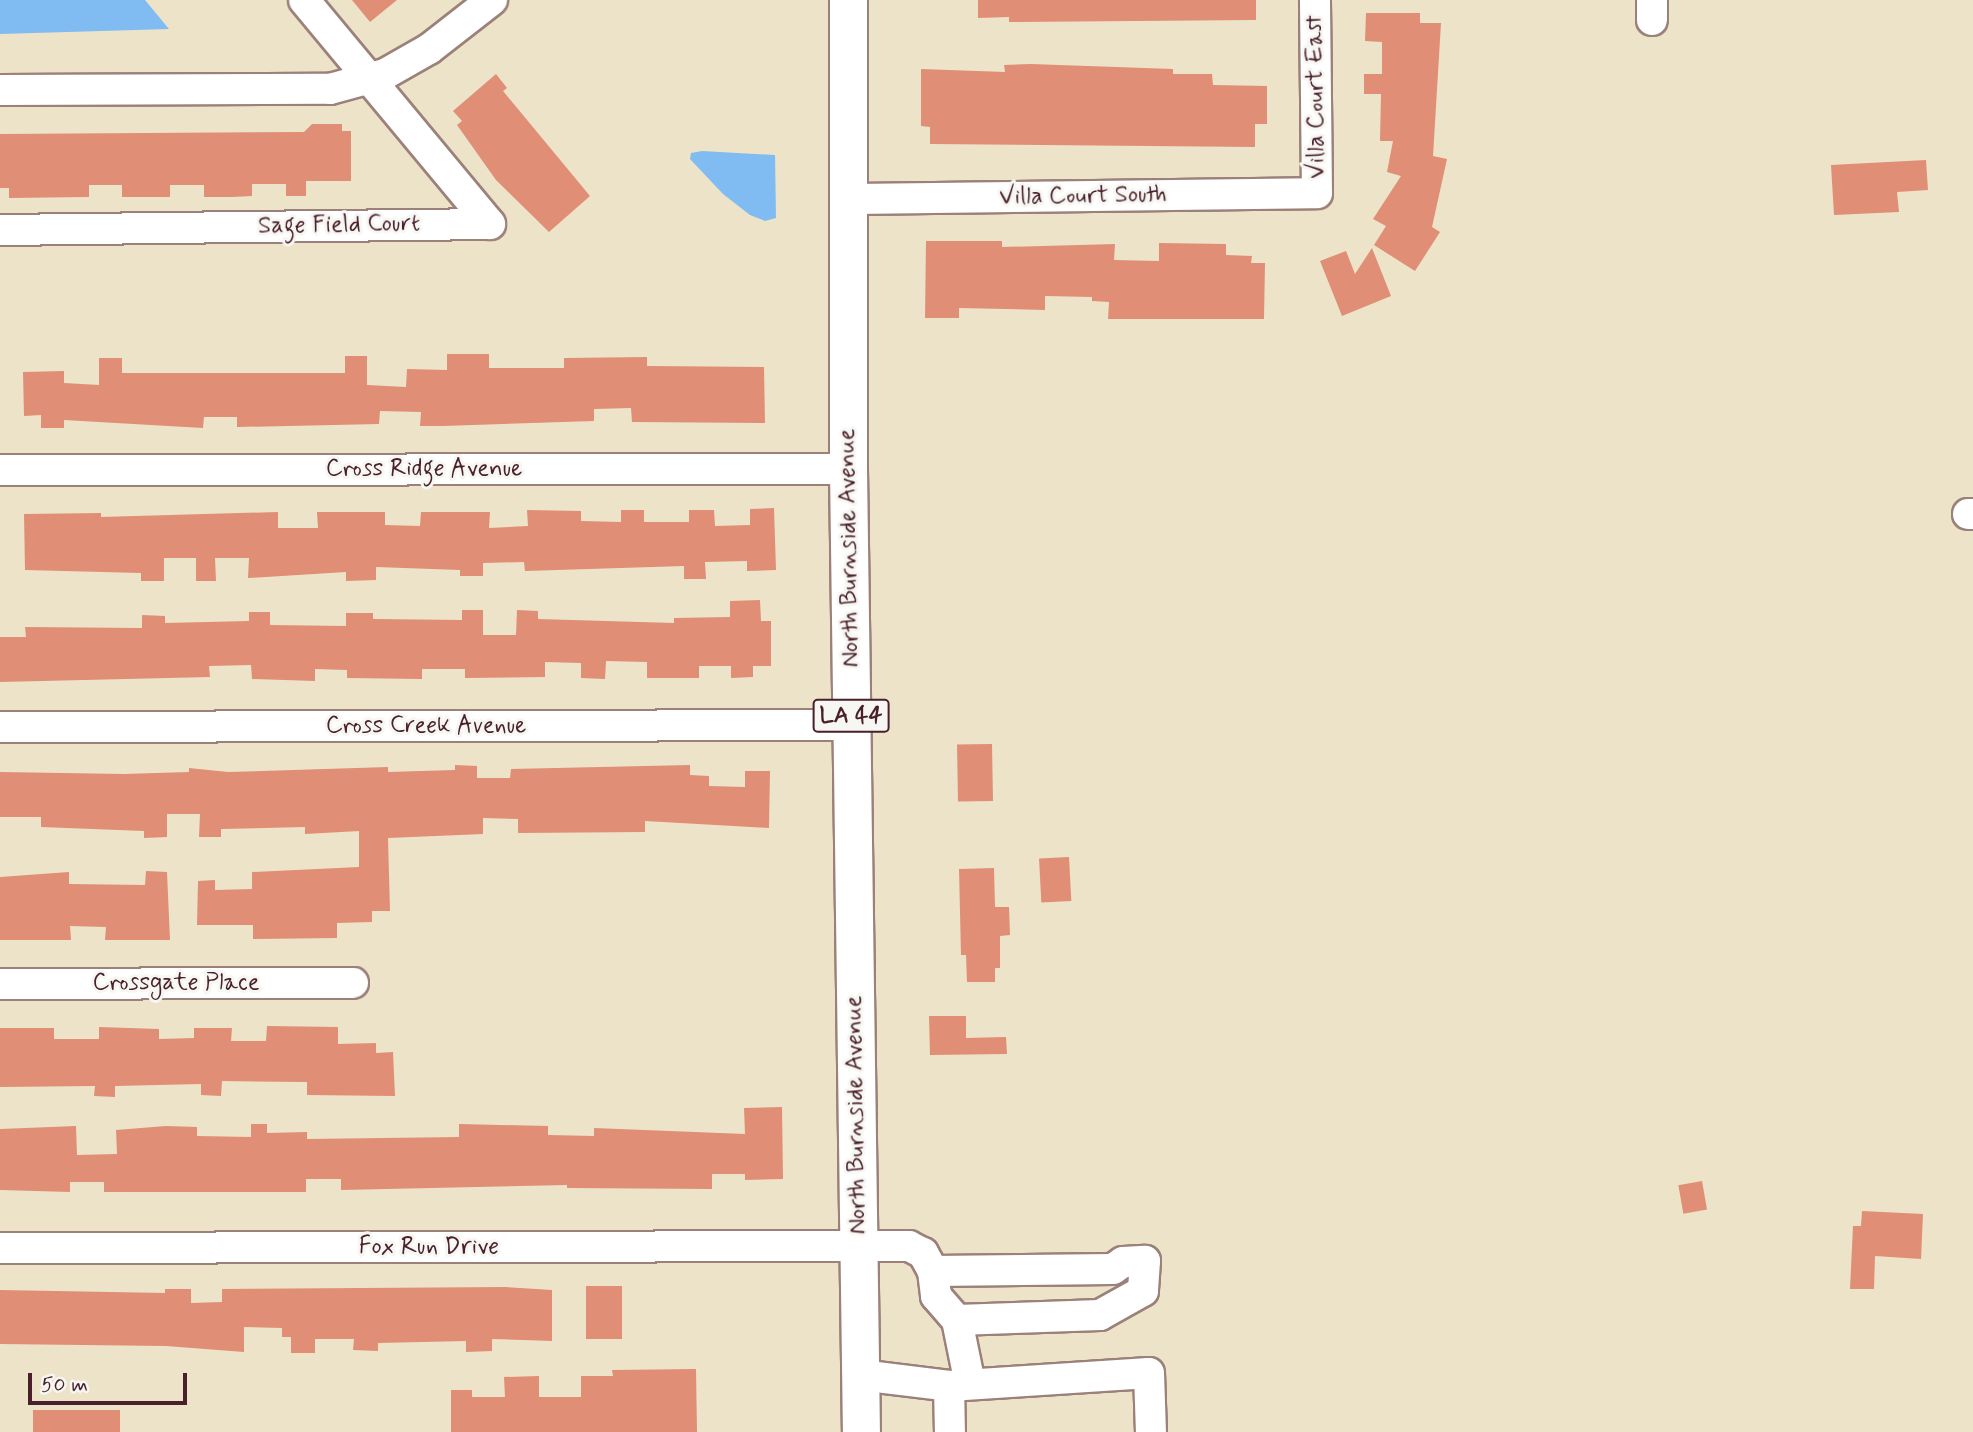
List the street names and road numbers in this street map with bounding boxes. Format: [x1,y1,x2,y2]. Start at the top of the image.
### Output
street label: Villa Court East [1300,19,1332,175]
street label: Villa Court South [1000,180,1166,212]
street label: Sage Field Court [256,209,422,241]
street label: North Burnside Avenue [833,428,865,668]
street label: Cross Ridge Avenue [324,455,524,483]
road number: LA 44 [812,696,890,736]
street label: Cross Creek Avenue [323,712,529,740]
street label: Crossgate Place [93,969,259,997]
street label: North Burnside Avenue [840,995,872,1235]
street label: Fox Run Drive [359,1233,499,1261]

